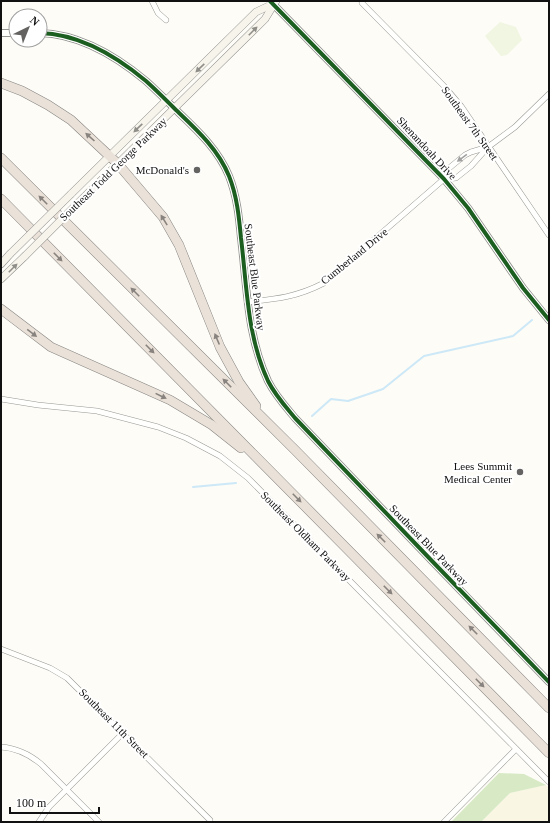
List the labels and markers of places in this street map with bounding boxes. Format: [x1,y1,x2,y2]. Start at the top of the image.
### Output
place label: McDonald's [136,164,189,176]
marker: McDonald's [192,165,202,175]
place label: Lees Summit Medical Center [444,460,512,485]
marker: Lees Summit Medical Center [515,467,525,477]

